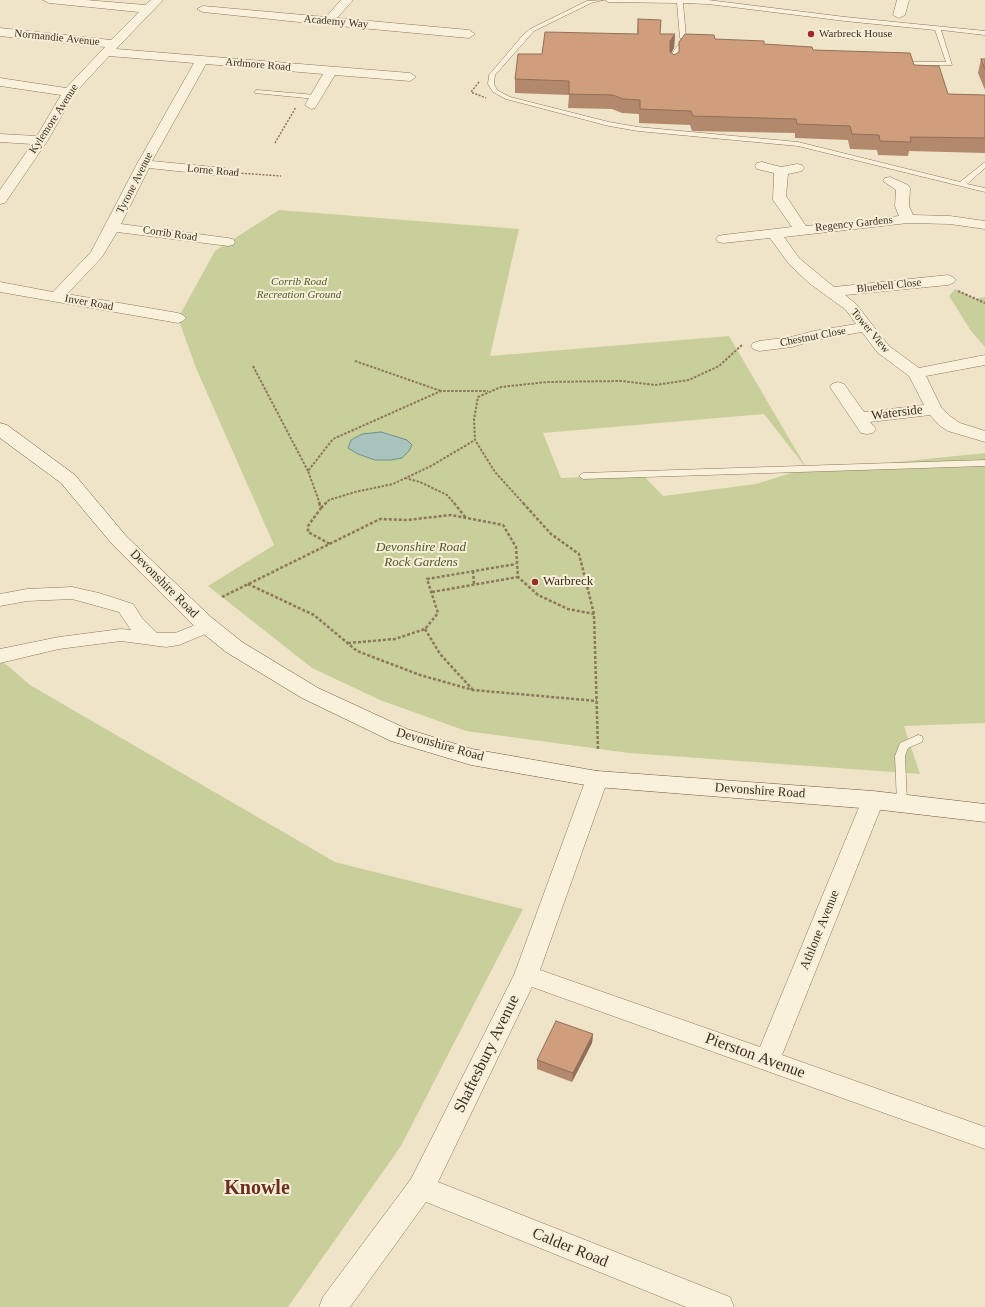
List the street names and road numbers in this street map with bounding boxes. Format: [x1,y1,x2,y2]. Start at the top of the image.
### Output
street label: Academy Way [303,13,369,31]
street label: Normandie Avenue [14,27,100,49]
street label: Ardmore Road [225,56,291,74]
street label: Kylemore Avenue [27,82,81,156]
street label: Tyrone Avenue [114,150,156,216]
street label: Lorne Road [186,162,240,180]
street label: Regency Gardens [815,213,893,235]
street label: Corrib Road [142,224,198,244]
street label: Bluebell Close [856,276,922,296]
street label: Inver Road [64,292,114,314]
street label: Tower View [848,306,892,356]
street label: Chestnut Close [779,324,847,350]
street label: Waterside [870,402,924,424]
street label: Devonshire Road [126,546,202,622]
street label: Devonshire Road [394,725,486,765]
street label: Devonshire Road [714,780,806,802]
street label: Athlone Avenue [797,888,843,972]
street label: Shaftesbury Avenue [450,992,524,1116]
street label: Pierston Avenue [702,1029,808,1083]
street label: Calder Road [529,1224,611,1272]

